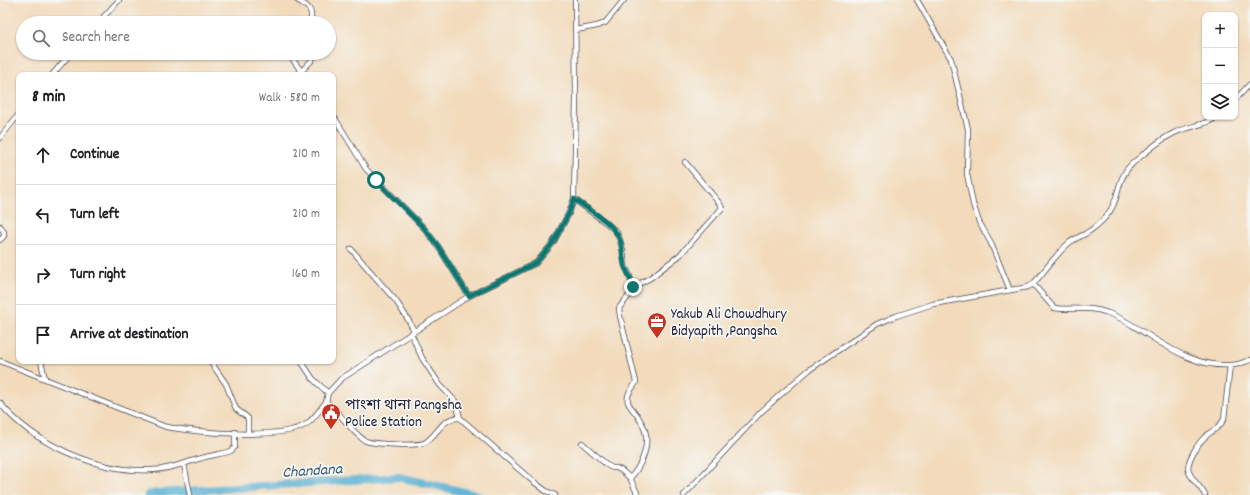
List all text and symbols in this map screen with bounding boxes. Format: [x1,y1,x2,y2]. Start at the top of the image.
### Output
map controls [1202,12,1238,120]
button: + [1202,12,1238,48]
search box [16,16,336,60]
icon: search [30,27,52,49]
text: Search here [62,27,130,49]
button: − [1202,48,1238,84]
button: layers [1202,84,1238,120]
text: 8 min [32,86,65,110]
text: Walk · 580 m [259,89,320,108]
icon: ahead [32,144,54,166]
text: Continue [70,144,119,166]
text: 210 m [292,145,320,164]
route start [367,171,385,189]
icon: left [32,204,54,226]
text: Turn left [70,204,119,226]
text: 210 m [292,205,320,224]
icon: right [32,264,54,286]
text: Turn right [70,264,126,286]
text: 160 m [292,265,320,284]
route end [624,278,642,296]
place label: Yakub Ali Chowdhury Bidyapith ,Pangsha [671,304,788,343]
office icon: Yakub Ali Chowdhury Bidyapith ,Pangsha [646,311,668,339]
icon: arrive [32,324,54,346]
text: Arrive at destination [70,324,188,346]
place label: পাংশা থানা Pangsha Police Station [345,395,463,434]
public building icon: পাংশা থানা Pangsha Police Station [320,402,342,430]
water label: Chandana [281,458,344,485]

